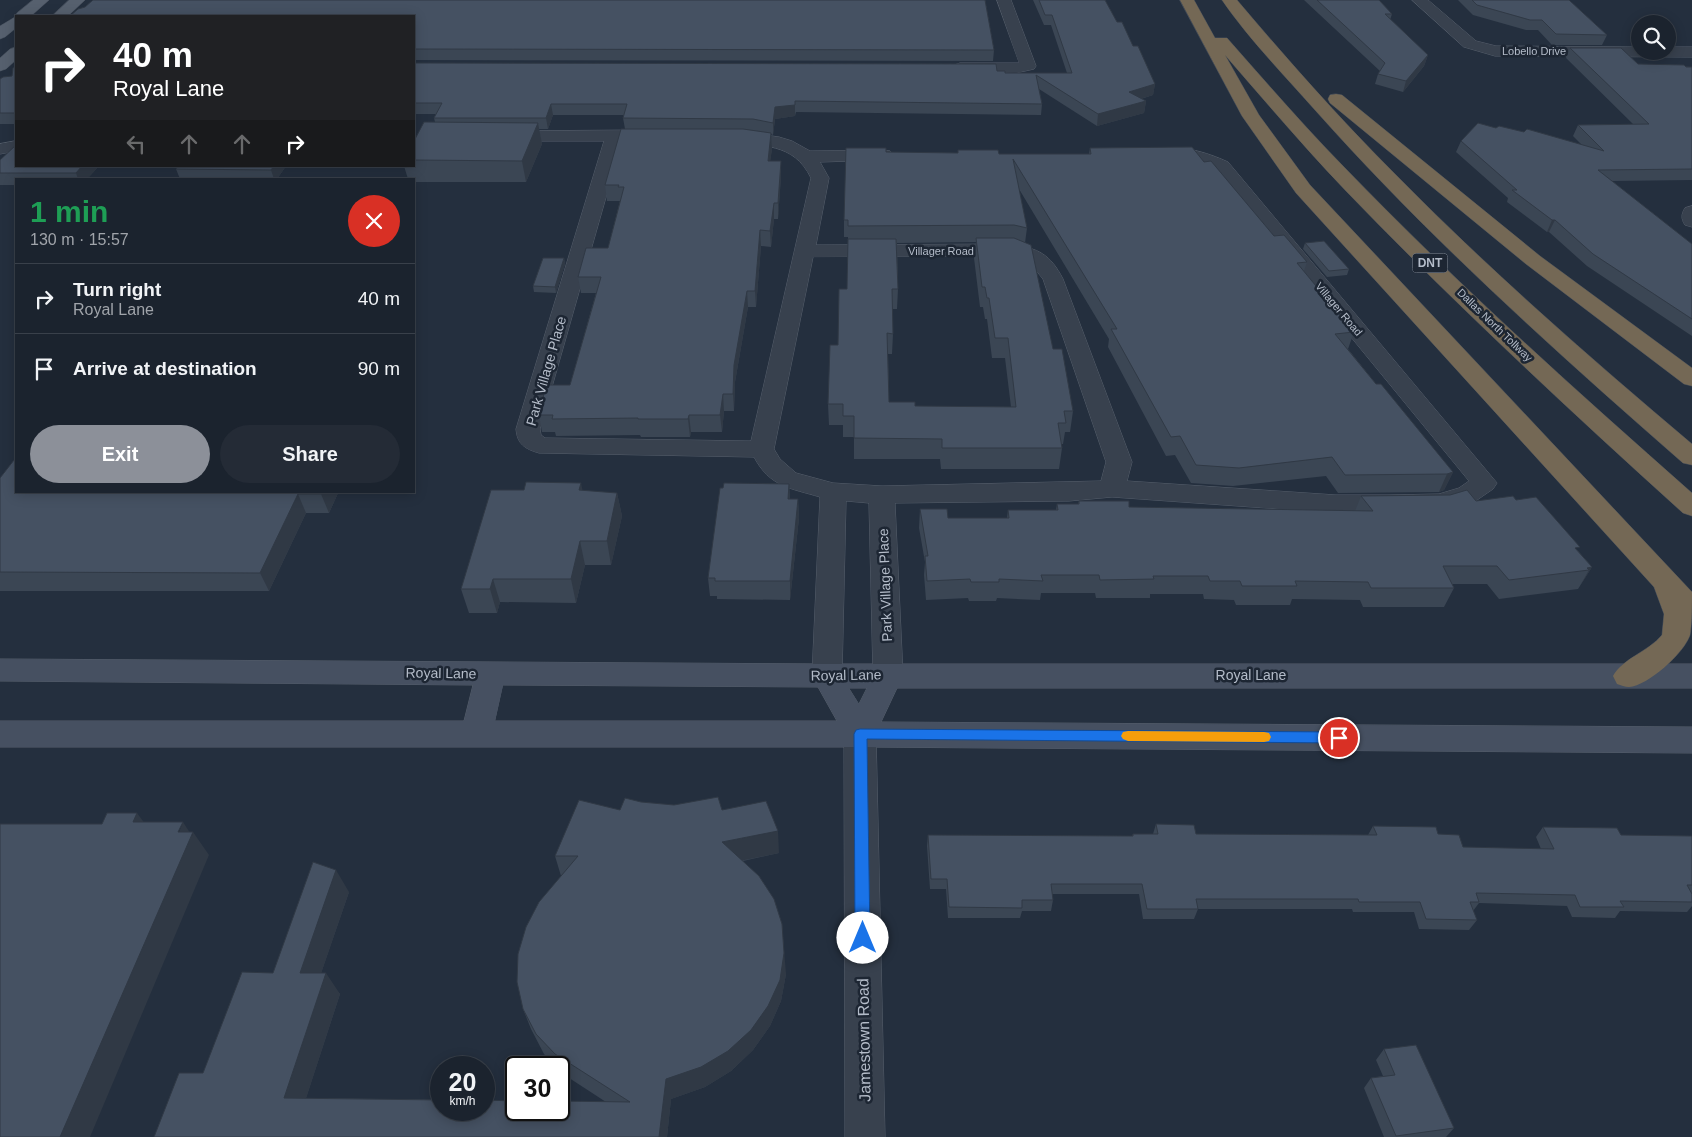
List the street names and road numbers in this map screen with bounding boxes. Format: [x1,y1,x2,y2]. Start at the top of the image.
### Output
street label: Lobello Drive [1502,45,1566,57]
street label: Villager Road [908,245,974,257]
road number: DNT [1412,254,1448,272]
street label: Villager Road [1313,280,1365,338]
street label: Dallas North Tollway [1455,286,1535,364]
street label: Park Village Place [523,314,569,428]
street label: Park Village Place [875,528,895,642]
street label: Royal Lane [405,664,477,682]
street label: Royal Lane [810,666,882,684]
street label: Royal Lane [1216,667,1287,683]
street label: Jamestown Road [854,978,874,1102]

